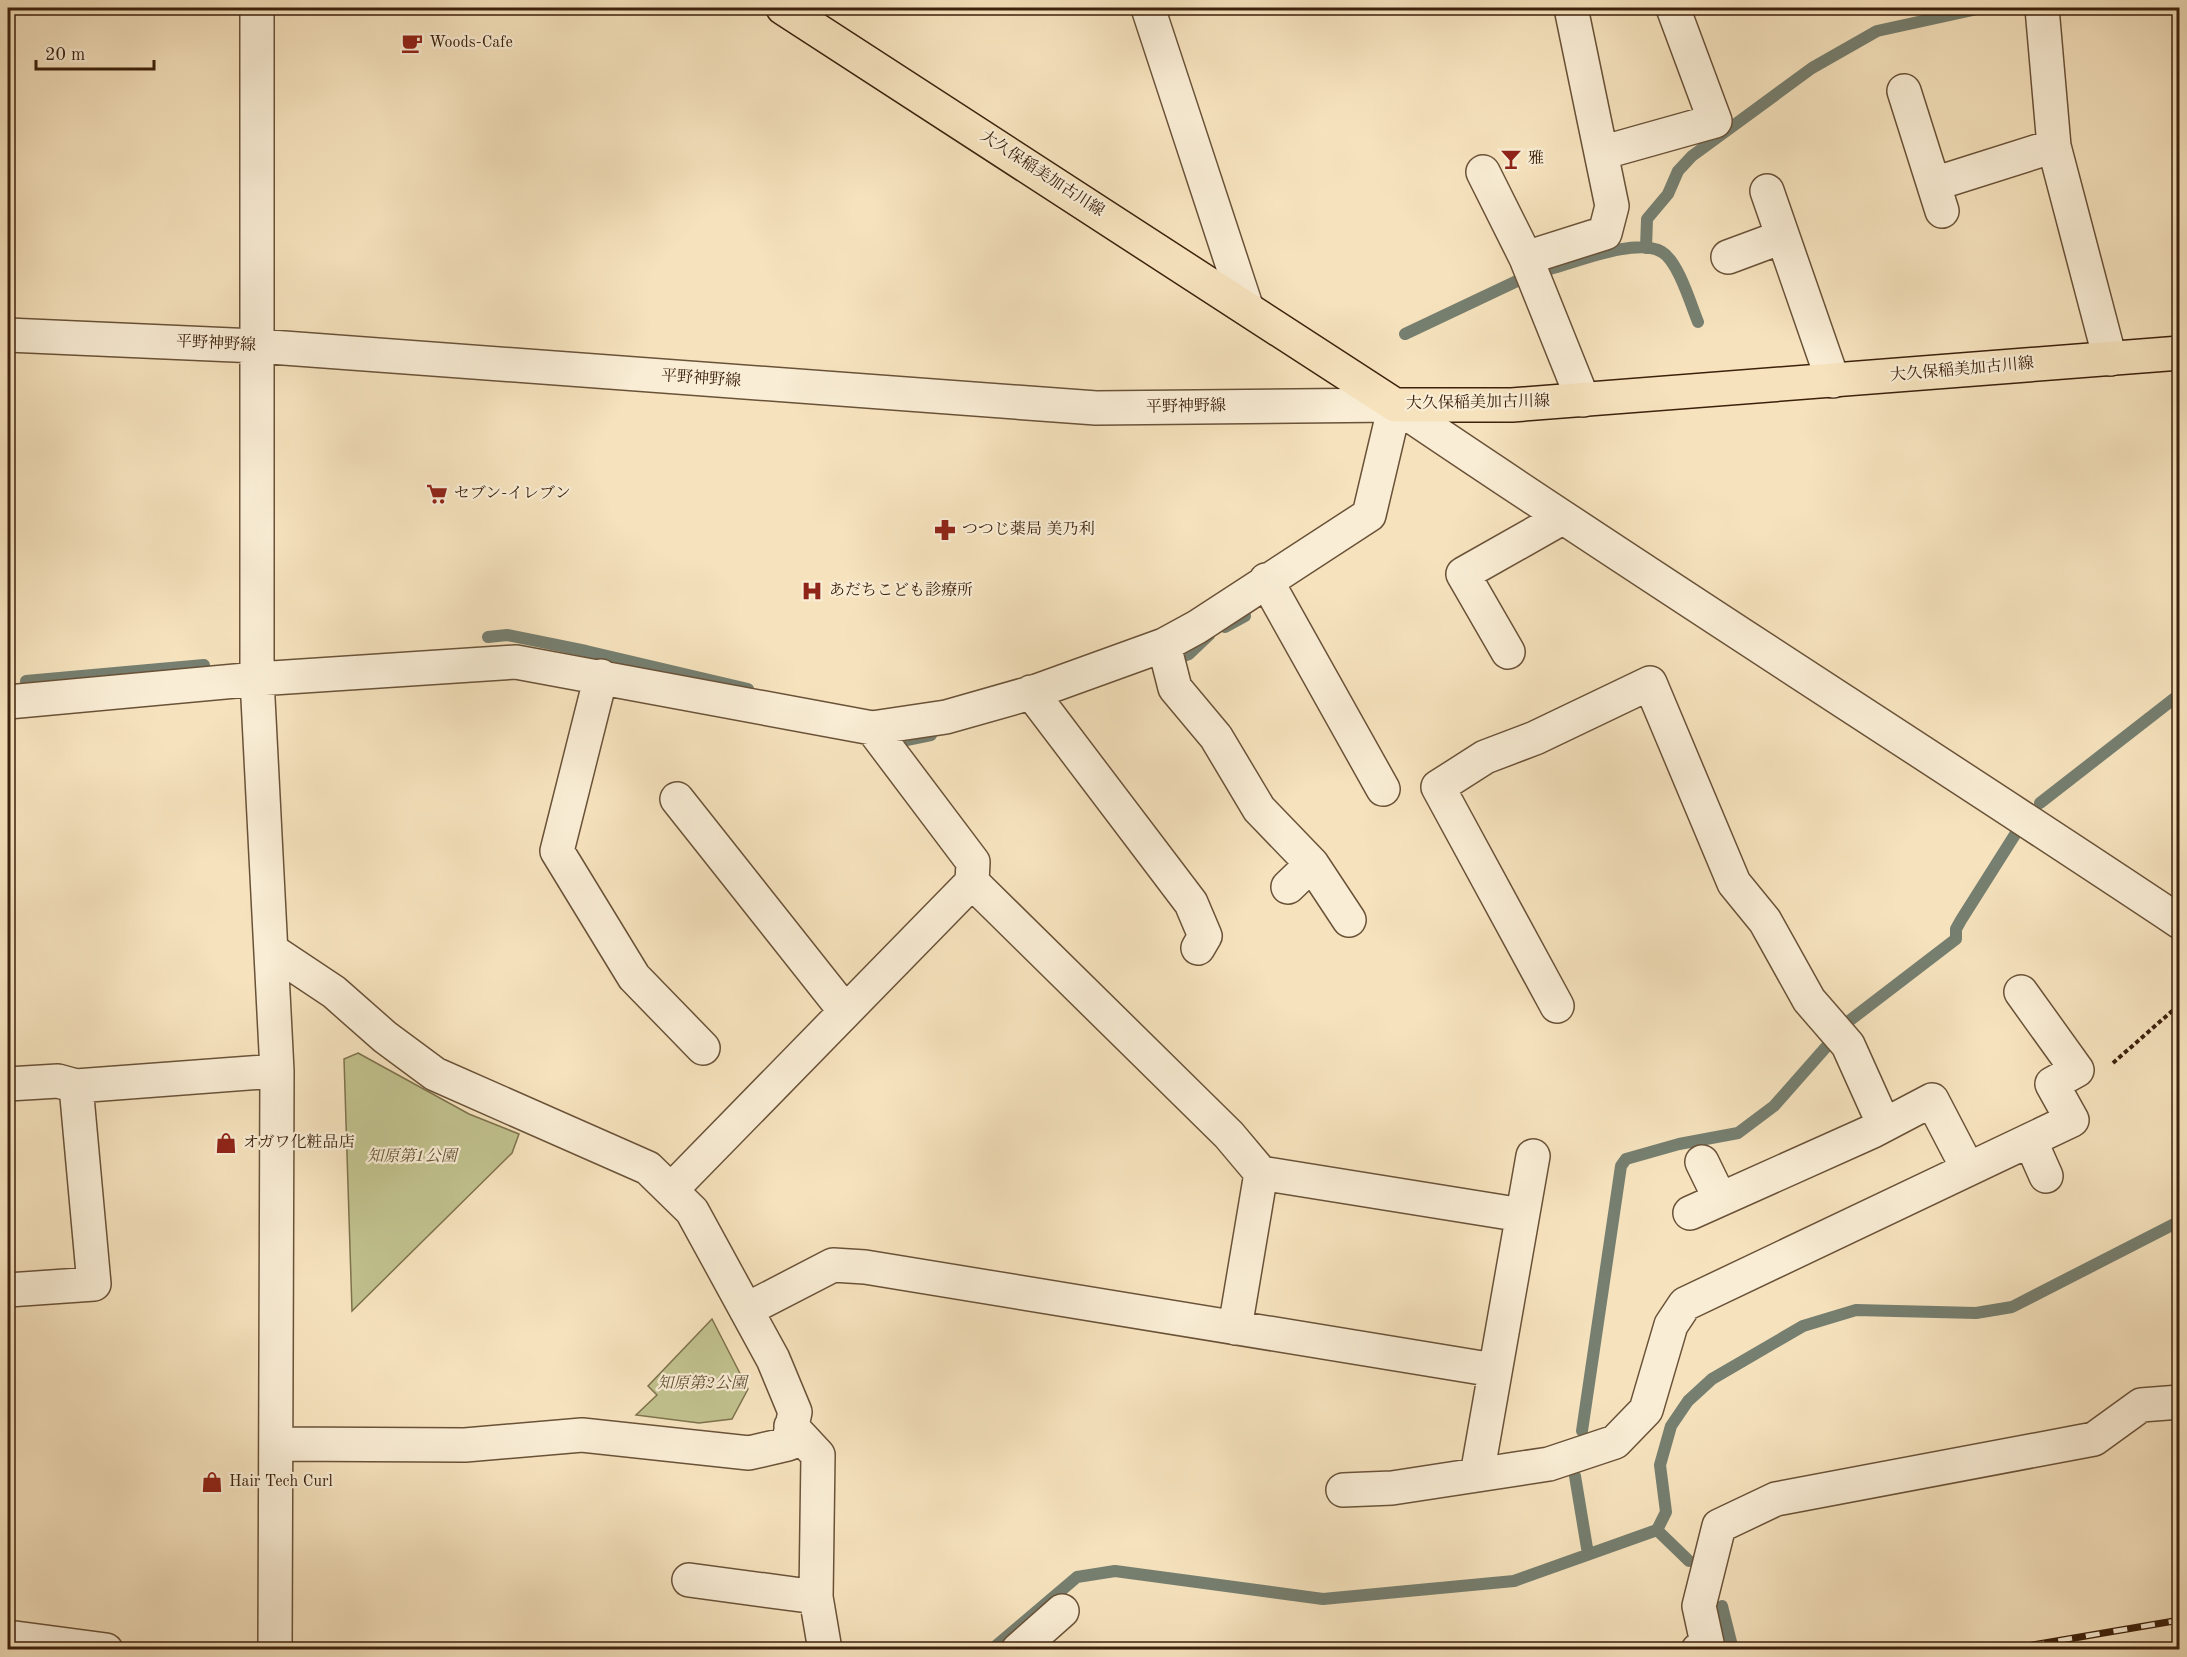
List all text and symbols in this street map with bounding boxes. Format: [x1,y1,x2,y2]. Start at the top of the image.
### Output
cafe icon: Woods-Cafe [400,31,424,55]
scale bar [36,33,154,71]
place label: Woods-Cafe [429,35,513,51]
text: 20 m [45,46,85,64]
street label: 大久保稲美加古川線 [977,126,1108,220]
bar icon: 雅 [1499,147,1523,171]
place label: 雅 [1528,149,1544,167]
street label: 平野神野線 [176,332,256,354]
street label: 大久保稲美加古川線 [1889,354,2034,384]
street label: 平野神野線 [661,366,742,390]
street label: 大久保稲美加古川線 [1406,392,1550,412]
street label: 平野神野線 [1146,396,1226,416]
supermarket icon: セブン-イレブン [425,482,449,506]
place label: セブン-イレブン [454,485,571,502]
pharmacy icon: つつじ薬局 美乃利 [933,518,957,542]
place label: つつじ薬局 美乃利 [962,520,1094,538]
hospital icon: あだちこども診療所 [800,579,824,603]
place label: あだちこども診療所 [829,581,973,599]
shop icon: オガワ化粧品店 [214,1131,238,1155]
place label: オガワ化粧品店 [243,1133,355,1151]
park label: 知原第1公園 [367,1147,460,1165]
park label: 知原第2公園 [657,1374,750,1392]
shop icon: Hair Tech Curl [200,1470,224,1494]
place label: Hair Tech Curl [229,1474,333,1490]

